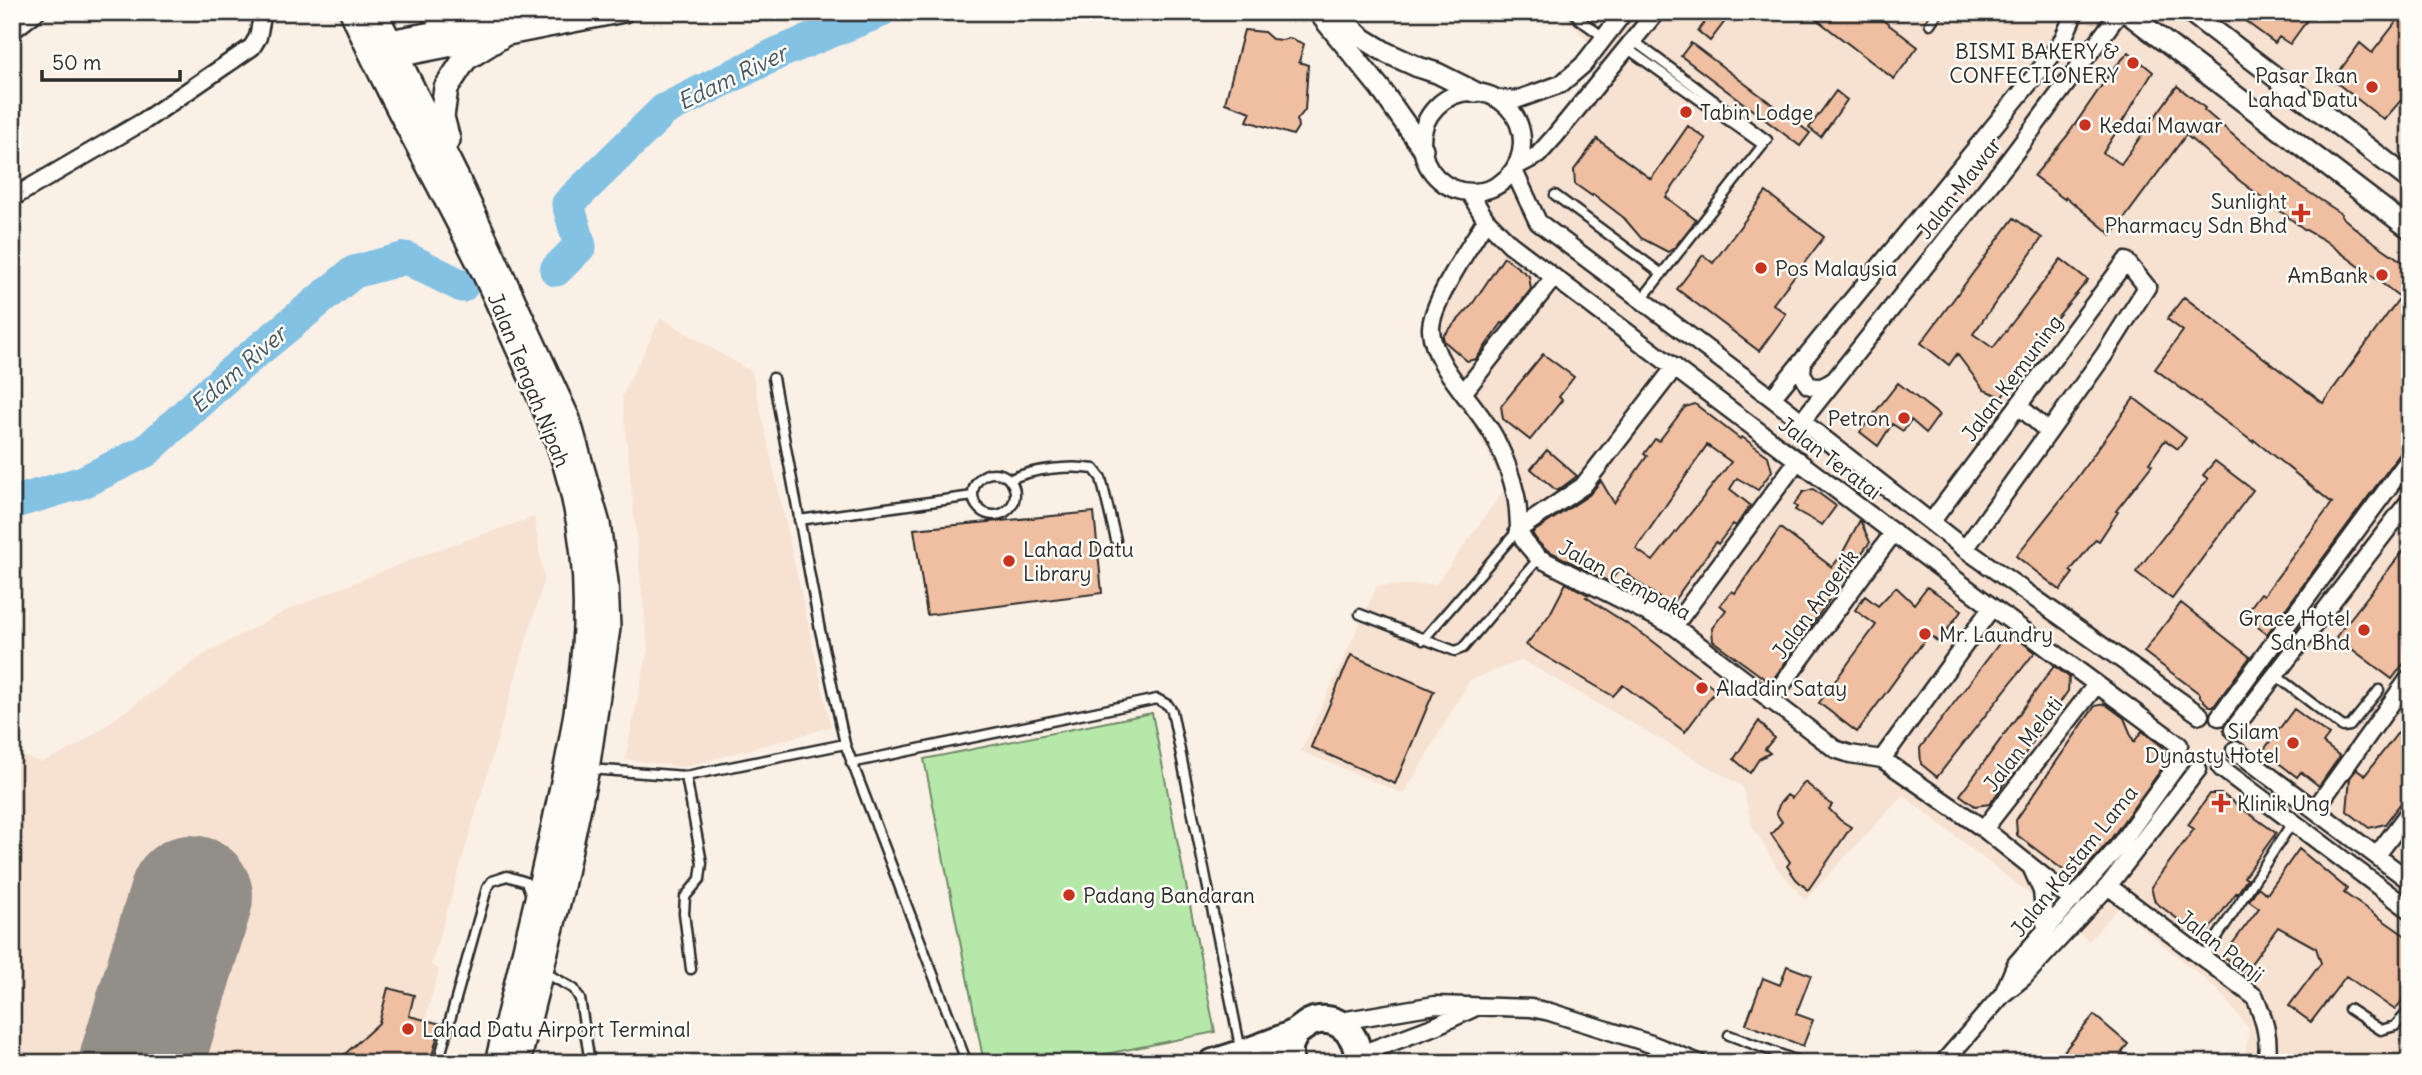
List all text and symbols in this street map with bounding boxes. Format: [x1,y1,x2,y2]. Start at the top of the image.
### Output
water label: Edam River [673,37,794,116]
scale bar [42,38,180,82]
place label: BISMI BAKERY & CONFECTIONERY [1949,38,2119,89]
text: 50 m [52,49,101,76]
marker: BISMI BAKERY & CONFECTIONERY [2125,55,2141,71]
place label: Pasar Ikan Lahad Datu [2247,62,2358,113]
marker: Pasar Ikan Lahad Datu [2364,79,2380,95]
place label: Tabin Lodge [1700,99,1813,126]
marker: Tabin Lodge [1678,104,1694,120]
place label: Kedai Mawar [2099,112,2223,139]
marker: Kedai Mawar [2077,117,2093,133]
street label: Jalan Mawar [1911,131,2008,245]
place label: Sunlight Pharmacy Sdn Bhd [2104,188,2287,239]
marker: Sunlight Pharmacy Sdn Bhd [2293,205,2309,221]
place label: Pos Malaysia [1775,255,1897,282]
marker: Pos Malaysia [1753,260,1769,276]
place label: AmBank [2287,262,2368,289]
marker: AmBank [2374,267,2390,283]
street label: Jalan Tengah Nipah [482,289,576,471]
street label: Jalan Kemuning [1956,309,2068,447]
water label: Edam River [184,318,294,419]
place label: Petron [1827,405,1890,432]
marker: Petron [1896,410,1912,426]
street label: Jalan Teratai [1773,411,1887,505]
street label: Jalan Cempaka [1554,534,1696,626]
place label: Lahad Datu Library [1023,536,1134,587]
street label: Jalan Angerik [1766,544,1864,664]
marker: Lahad Datu Library [1001,553,1017,569]
place label: Grace Hotel Sdn Bhd [2238,605,2350,656]
place label: Mr. Laundry [1939,621,2053,648]
marker: Grace Hotel Sdn Bhd [2356,622,2372,638]
marker: Mr. Laundry [1917,626,1933,642]
place label: Aladdin Satay [1716,675,1847,702]
marker: Aladdin Satay [1694,680,1710,696]
street label: Jalan Melati [1978,691,2068,797]
place label: Silam Dynasty Hotel [2145,718,2279,769]
marker: Silam Dynasty Hotel [2285,735,2301,751]
street label: Jalan Kastam Lama [2005,780,2143,942]
place label: Klinik Ung [2237,790,2330,817]
marker: Klinik Ung [2211,793,2231,813]
place label: Padang Bandaran [1083,882,1255,909]
marker: Padang Bandaran [1061,887,1077,903]
street label: Jalan Panji [2172,904,2270,988]
place label: Lahad Datu Airport Terminal [422,1016,690,1043]
marker: Lahad Datu Airport Terminal [400,1021,416,1037]

